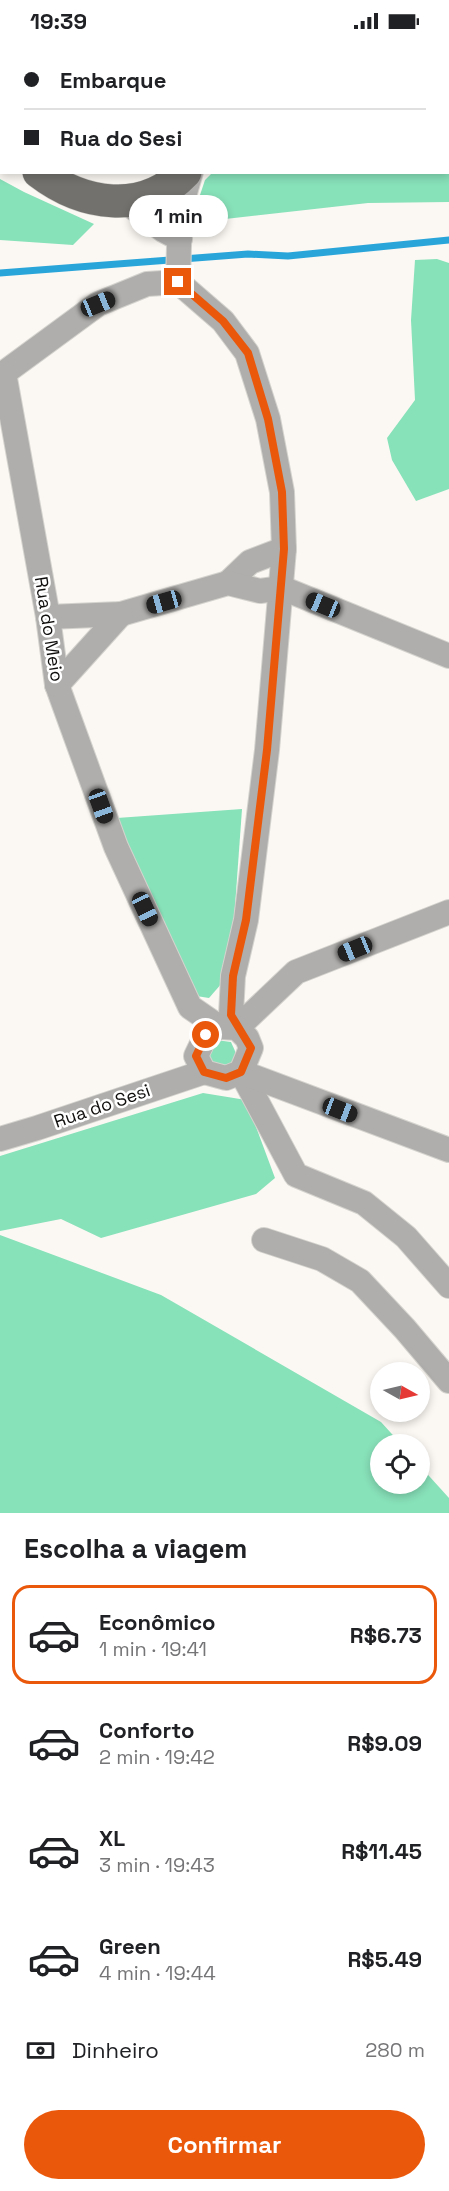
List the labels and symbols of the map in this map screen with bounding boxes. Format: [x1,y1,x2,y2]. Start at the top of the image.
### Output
callout: 1 min [128,195,228,237]
route end [164,268,191,295]
car [78,289,118,319]
street label: Rua do Meio [30,575,69,683]
car [144,588,184,616]
car [303,590,343,620]
car [86,786,116,826]
car [129,889,161,929]
car [335,934,375,964]
route start [192,1021,219,1048]
street label: Rua do Sesi [51,1078,153,1133]
car [320,1095,360,1125]
north arrow [370,1362,430,1422]

